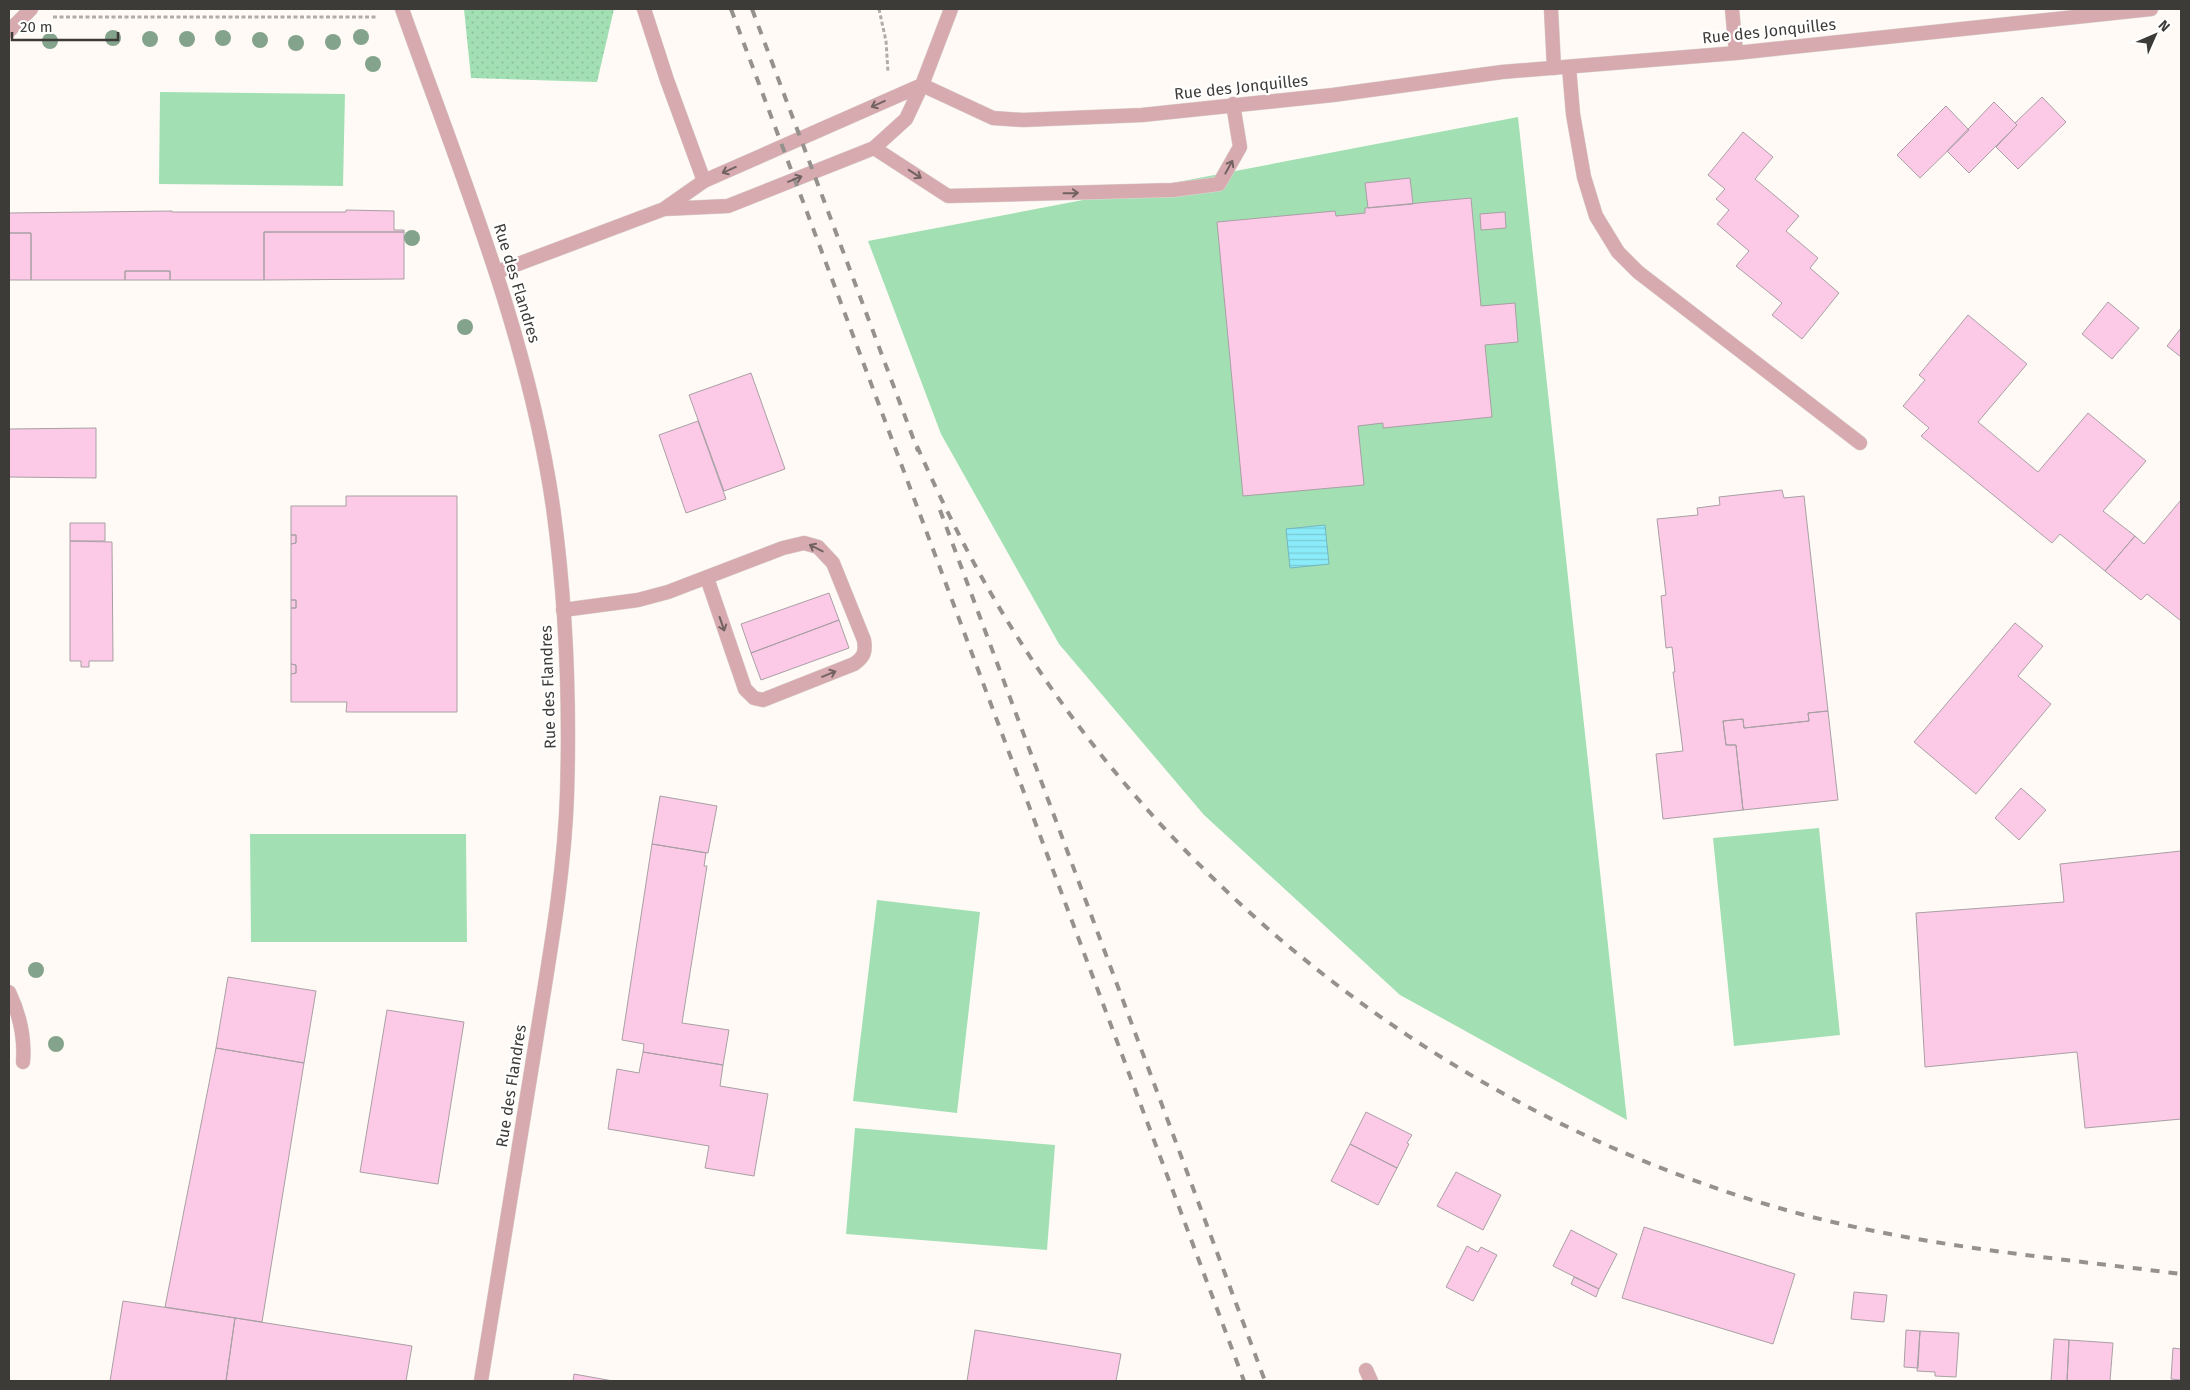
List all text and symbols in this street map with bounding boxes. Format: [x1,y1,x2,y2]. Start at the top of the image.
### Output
scale bar [12,10,119,42]
north arrow [2130,10,2180,60]
street label: Rue des Jonquilles [1701,15,1837,47]
text: N [2155,17,2173,35]
text: 20 m [20,18,53,36]
street label: Rue des Jonquilles [1173,71,1309,103]
one-way arrow [871,100,886,110]
one-way arrow [1224,160,1234,175]
one-way arrow [722,165,737,175]
one-way arrow [908,169,922,180]
one-way arrow [787,174,802,184]
one-way arrow [1062,188,1079,198]
street label: Rue des Flandres [490,221,544,345]
one-way arrow [808,543,823,553]
one-way arrow [718,615,728,631]
street label: Rue des Flandres [536,625,560,749]
one-way arrow [821,669,836,678]
street label: Rue des Flandres [492,1023,530,1149]

